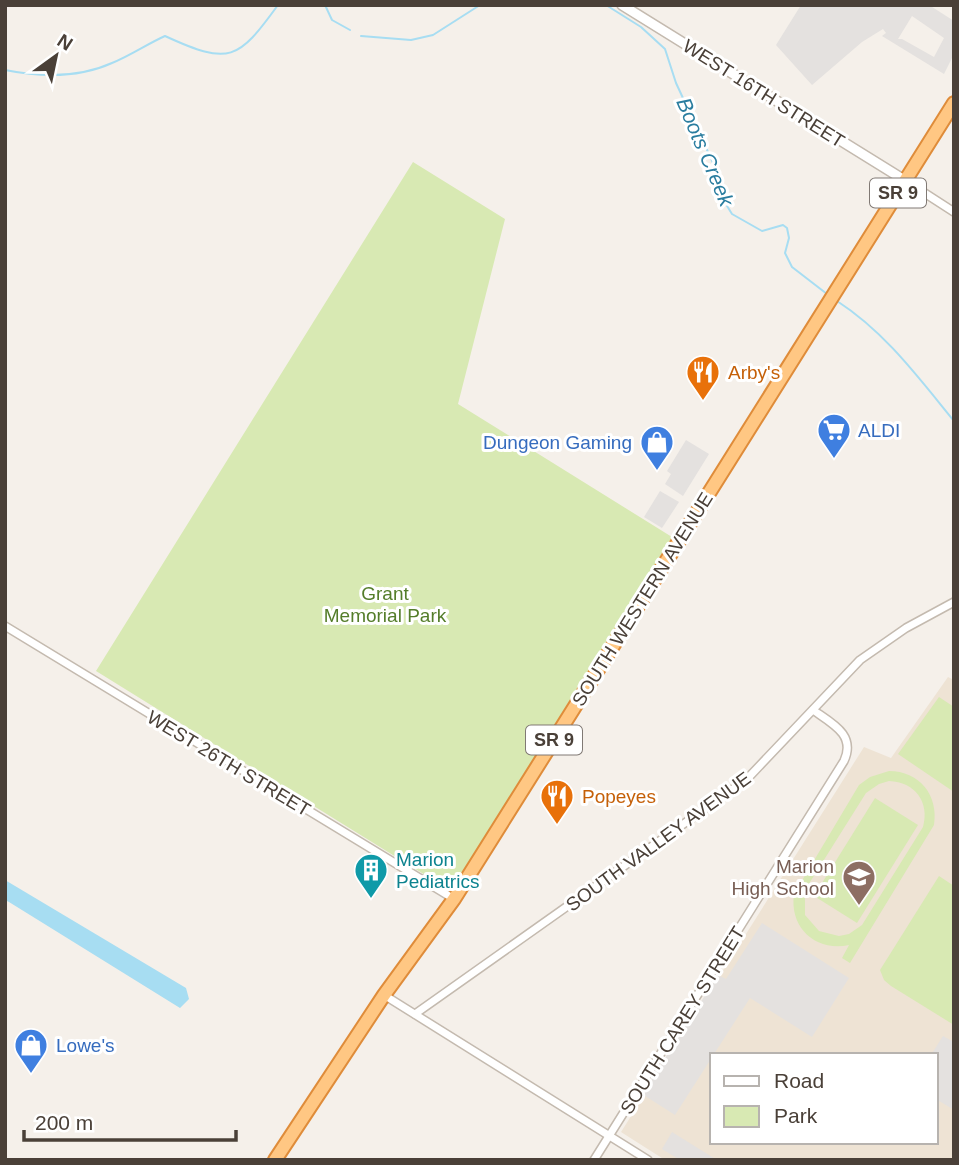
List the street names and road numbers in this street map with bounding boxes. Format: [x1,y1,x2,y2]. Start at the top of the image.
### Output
street label: WEST 16TH STREET [679,35,849,152]
road number: SR 9 [870,178,926,208]
street label: SOUTH WESTERN AVENUE [568,489,717,710]
street label: WEST 26TH STREET [143,706,314,821]
road number: SR 9 [526,726,582,754]
street label: SOUTH VALLEY AVENUE [562,767,755,915]
street label: SOUTH CAREY STREET [616,922,749,1118]

